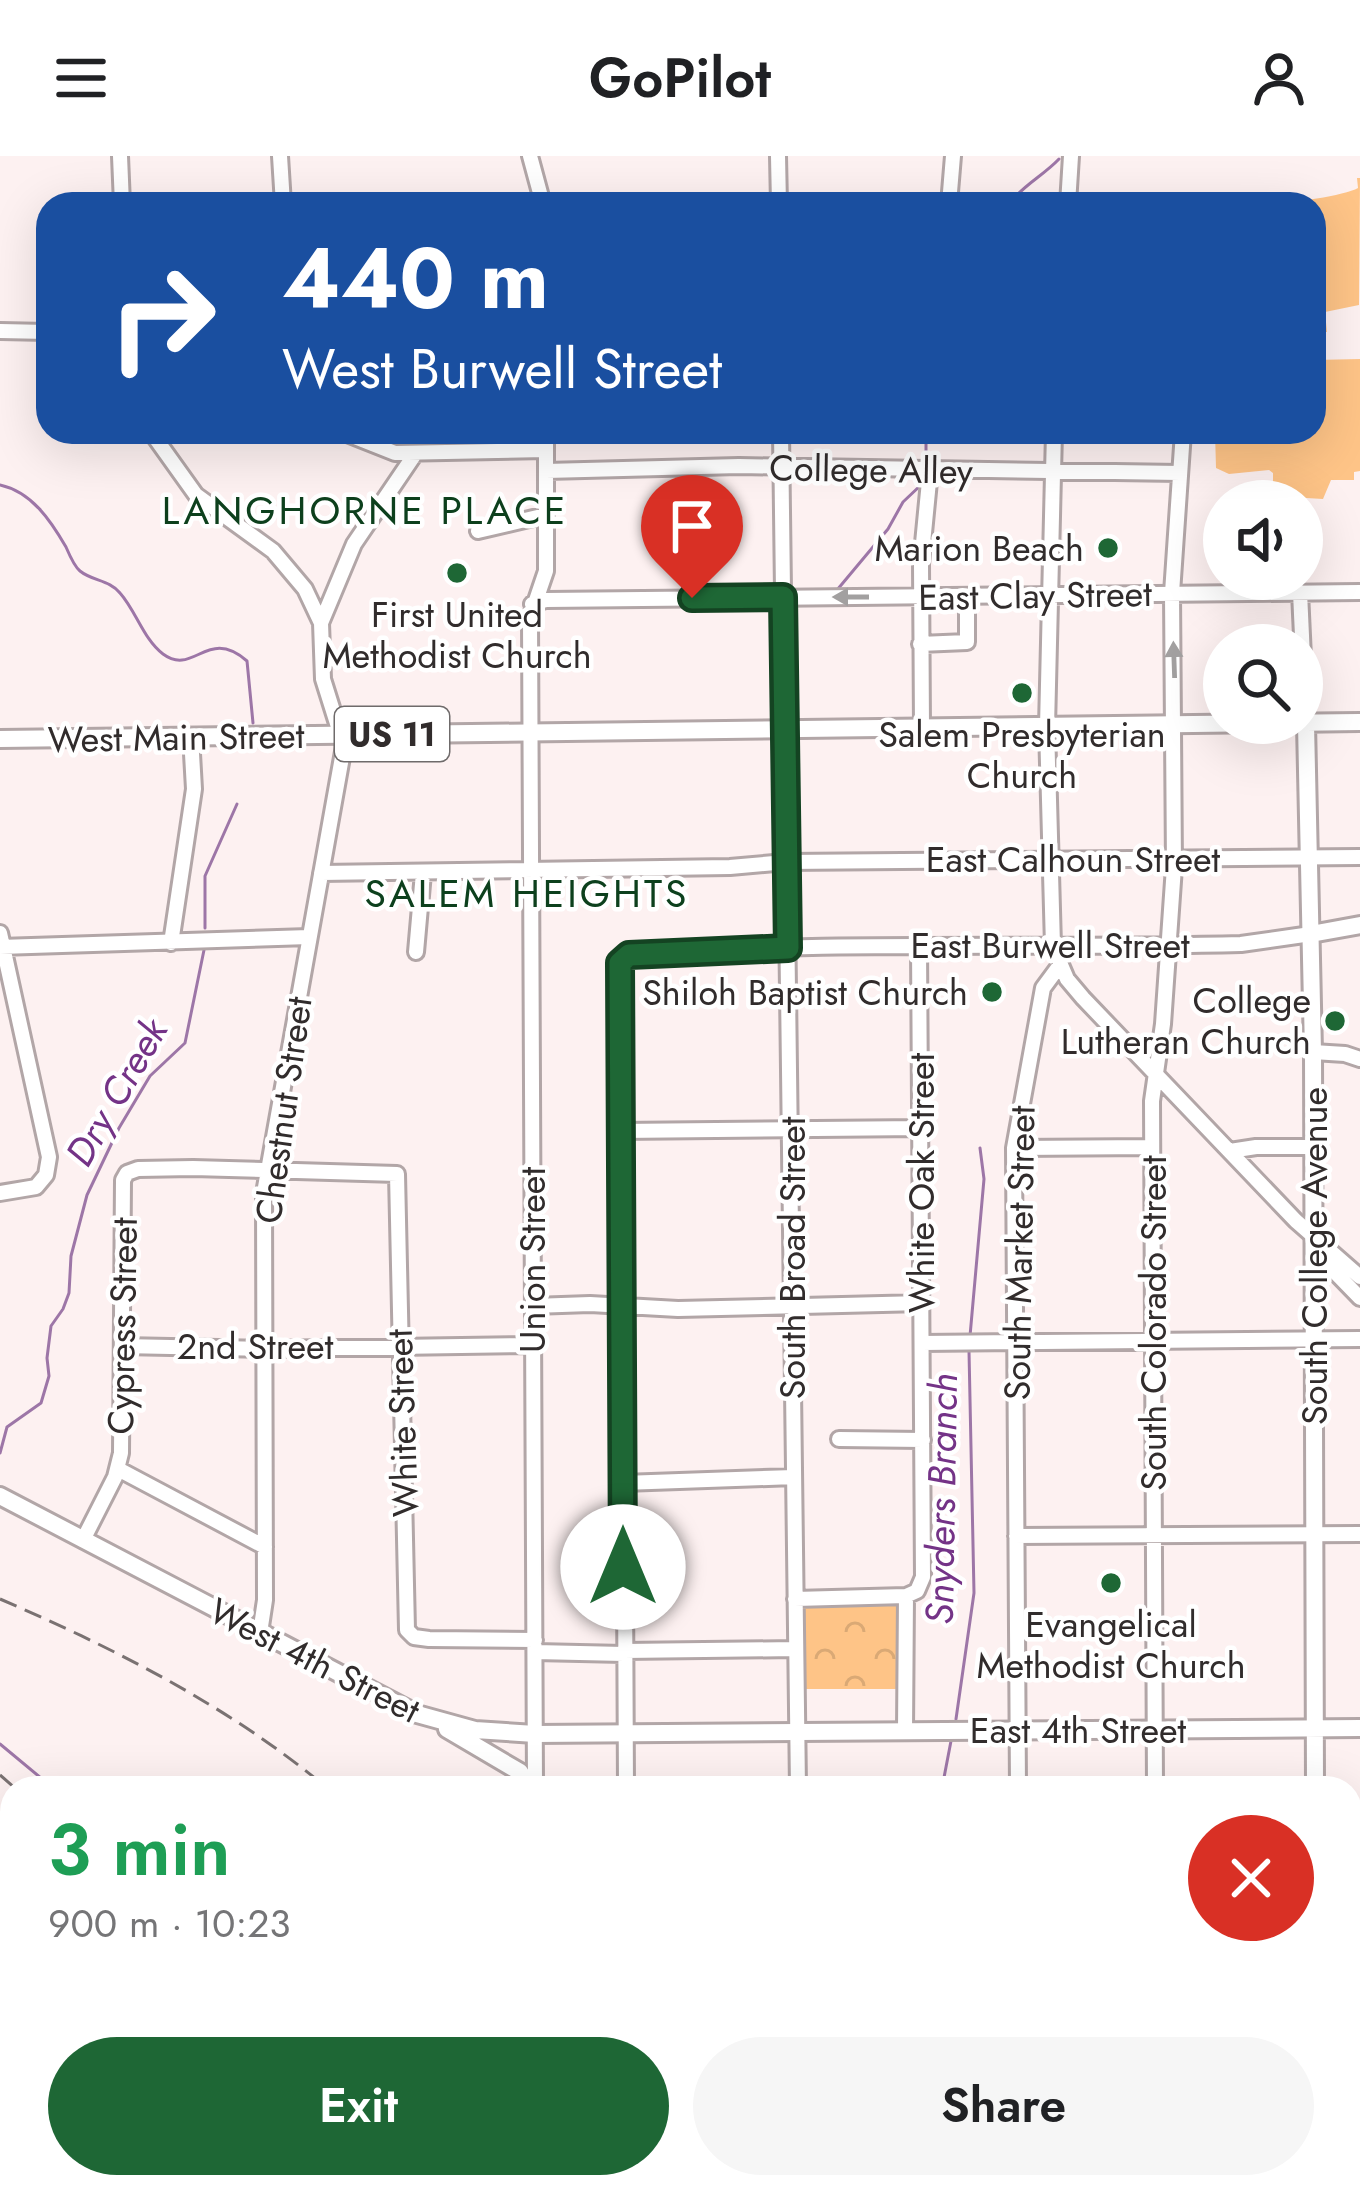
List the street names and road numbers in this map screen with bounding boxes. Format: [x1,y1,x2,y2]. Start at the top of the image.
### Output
street label: College Alley [769,441,973,497]
street label: East Clay Street [918,567,1153,623]
road number: US 11 [335,707,449,761]
street label: West Main Street [47,709,305,765]
street label: East Calhoun Street [926,833,1221,885]
street label: East Burwell Street [910,919,1190,971]
street label: Chestnut Street [241,993,325,1227]
street label: White Oak Street [895,1053,947,1313]
street label: South College Avenue [1288,1087,1340,1425]
street label: South Market Street [990,1105,1048,1401]
street label: South Broad Street [766,1116,818,1399]
street label: South Colorado Street [1127,1155,1179,1491]
street label: Union Street [506,1167,558,1353]
street label: Cypress Street [94,1217,150,1435]
street label: 2nd Street [177,1320,334,1372]
street label: White Street [373,1328,431,1518]
street label: West 4th Street [201,1585,430,1736]
street label: East 4th Street [970,1704,1186,1756]

